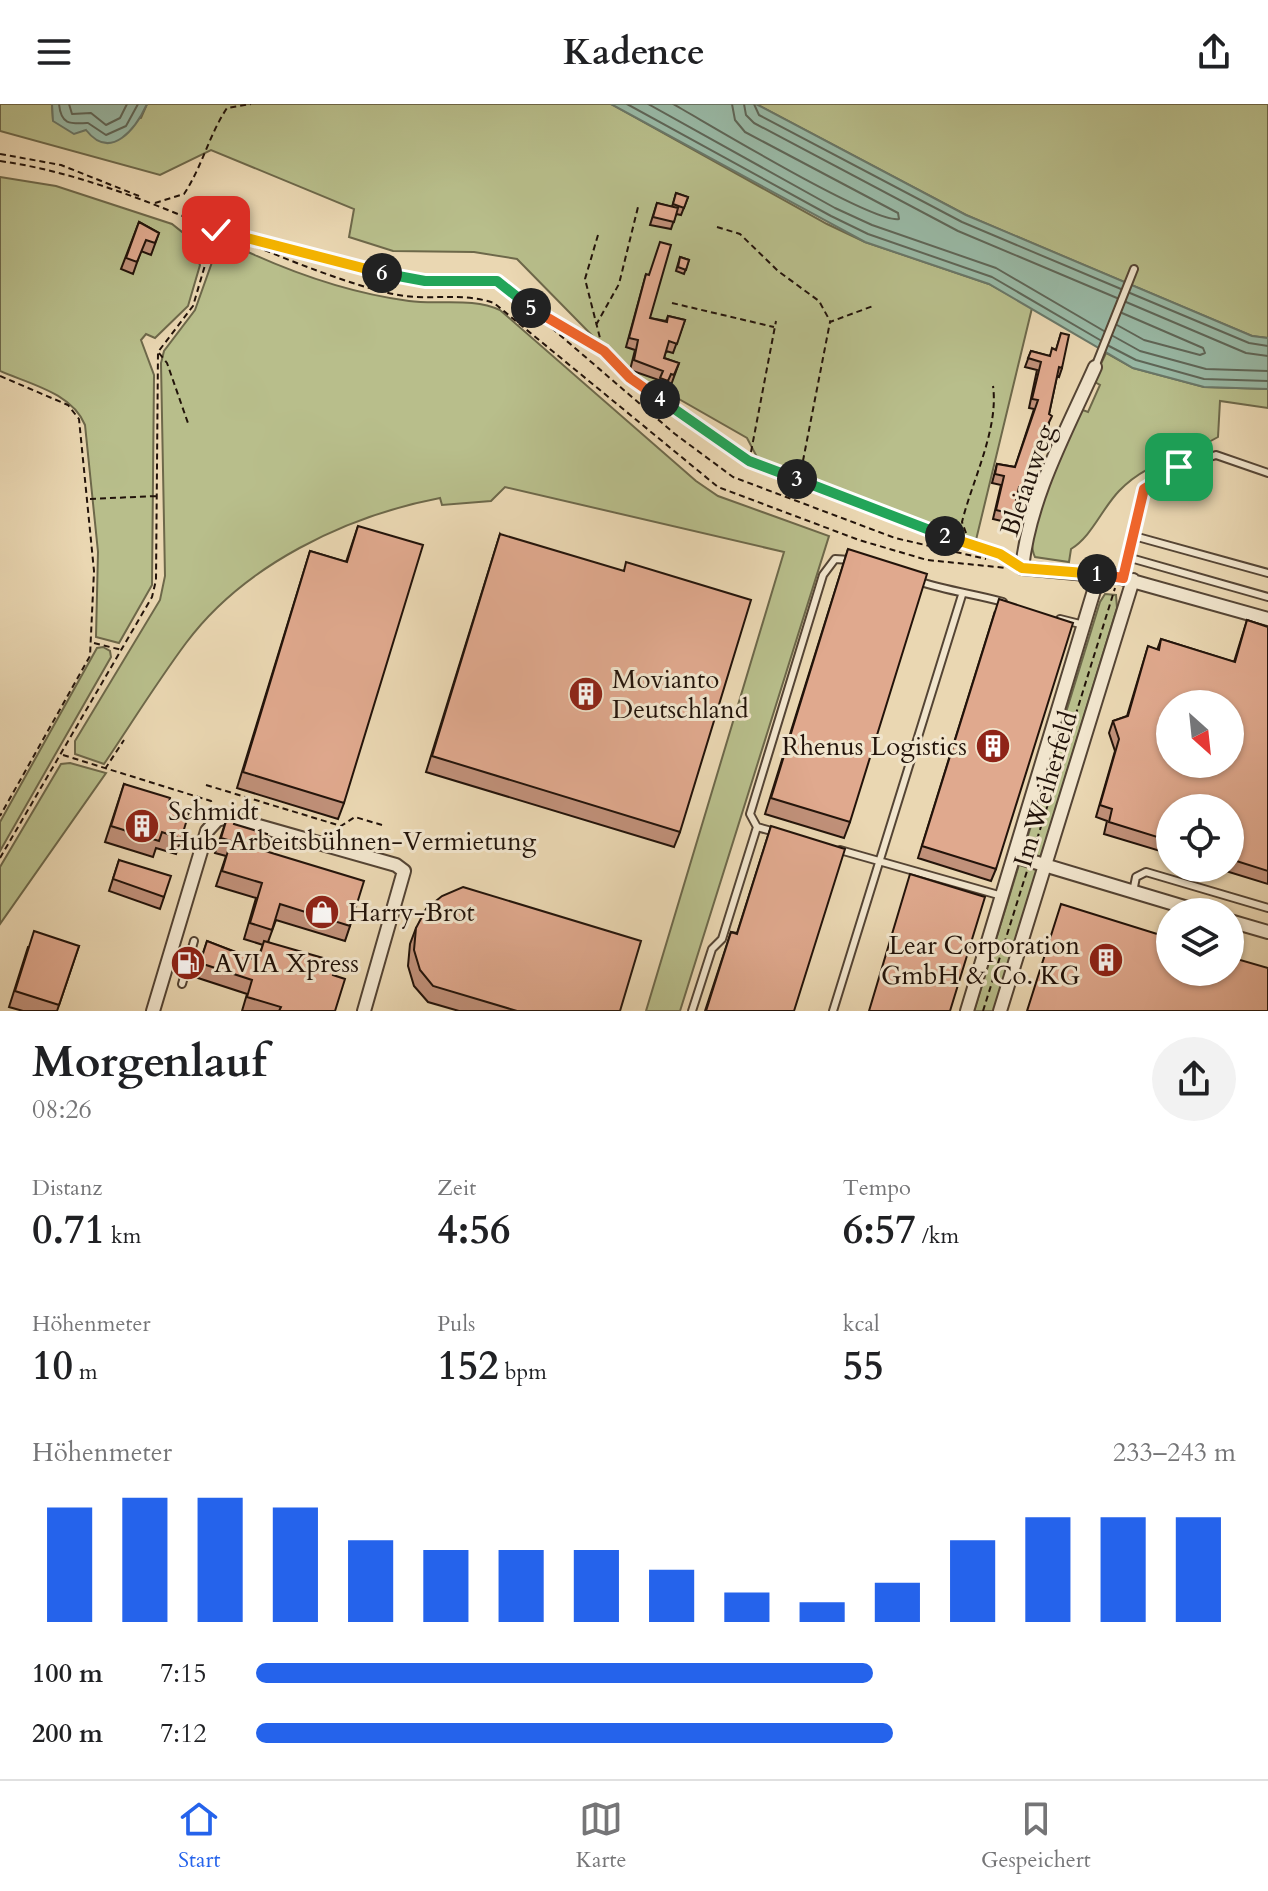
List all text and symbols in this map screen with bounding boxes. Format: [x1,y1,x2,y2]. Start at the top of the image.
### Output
text: Kadence [563,28,705,77]
icon: menu [32,30,76,74]
icon: share [1192,30,1236,74]
pin [182,196,250,264]
icon: check [194,208,238,252]
pin: 6 [362,253,402,293]
text: 6 [376,258,388,288]
pin: 5 [511,288,551,328]
text: 5 [525,293,537,323]
pin: 4 [640,379,680,419]
text: 4 [654,384,666,414]
street label: Bleiauweg [992,419,1063,541]
pin [1145,433,1213,501]
icon: arrive [1157,445,1201,489]
pin: 3 [777,459,817,499]
text: 3 [791,464,803,494]
pin: 2 [925,516,965,556]
text: 2 [939,521,951,551]
pin: 1 [1077,554,1117,594]
text: 1 [1091,559,1103,589]
place label: Movianto Deutschland [612,662,749,727]
building icon: Movianto Deutschland [567,675,605,713]
north arrow [1156,690,1244,778]
map controls [1156,690,1244,986]
street label: Im Weiherfeld [1005,707,1086,871]
building icon: Rhenus Logistics [974,727,1012,765]
place label: Rhenus Logistics [782,729,967,764]
place label: Schmidt Hub-Arbeitsbühnen-Vermietung [168,794,537,859]
button: locate [1156,794,1244,882]
building icon: Schmidt Hub-Arbeitsbühnen-Vermietung [123,807,161,845]
shop icon: Harry-Brot [303,893,341,931]
place label: Harry-Brot [348,895,475,930]
button: layers [1156,898,1244,986]
place label: Lear Corporation GmbH & Co. KG [881,928,1080,993]
building icon: Lear Corporation GmbH & Co. KG [1087,941,1125,979]
fuel station icon: AVIA Xpress [169,944,207,982]
place label: AVIA Xpress [214,946,359,981]
text: Morgenlauf [32,1032,267,1092]
button: share [1152,1037,1236,1121]
text: 08:26 [32,1092,92,1127]
text: Distanz [32,1173,102,1203]
text: Zeit [437,1173,476,1203]
text: Tempo [843,1173,911,1203]
text: 0.71 [32,1203,105,1258]
text: 4:56 [437,1203,510,1258]
text: 6:57 [843,1203,916,1258]
text: km [105,1221,141,1251]
text: /km [916,1221,959,1251]
text: Höhenmeter [32,1309,150,1339]
text: Puls [437,1309,475,1339]
text: kcal [843,1309,880,1339]
text: 10 [32,1339,73,1394]
text: 152 [437,1339,499,1394]
text: 55 [843,1339,884,1394]
text: m [73,1357,98,1387]
text: bpm [499,1357,547,1387]
text: Höhenmeter [32,1435,172,1470]
text: 233–243 m [1113,1435,1236,1470]
text: 100 m [32,1656,103,1691]
text: 7:15 [160,1656,207,1691]
text: 200 m [32,1716,103,1751]
text: 7:12 [160,1716,207,1751]
tab: Start [177,1797,221,1875]
tab: Karte [576,1797,627,1875]
tab: Gespeichert [981,1797,1091,1875]

